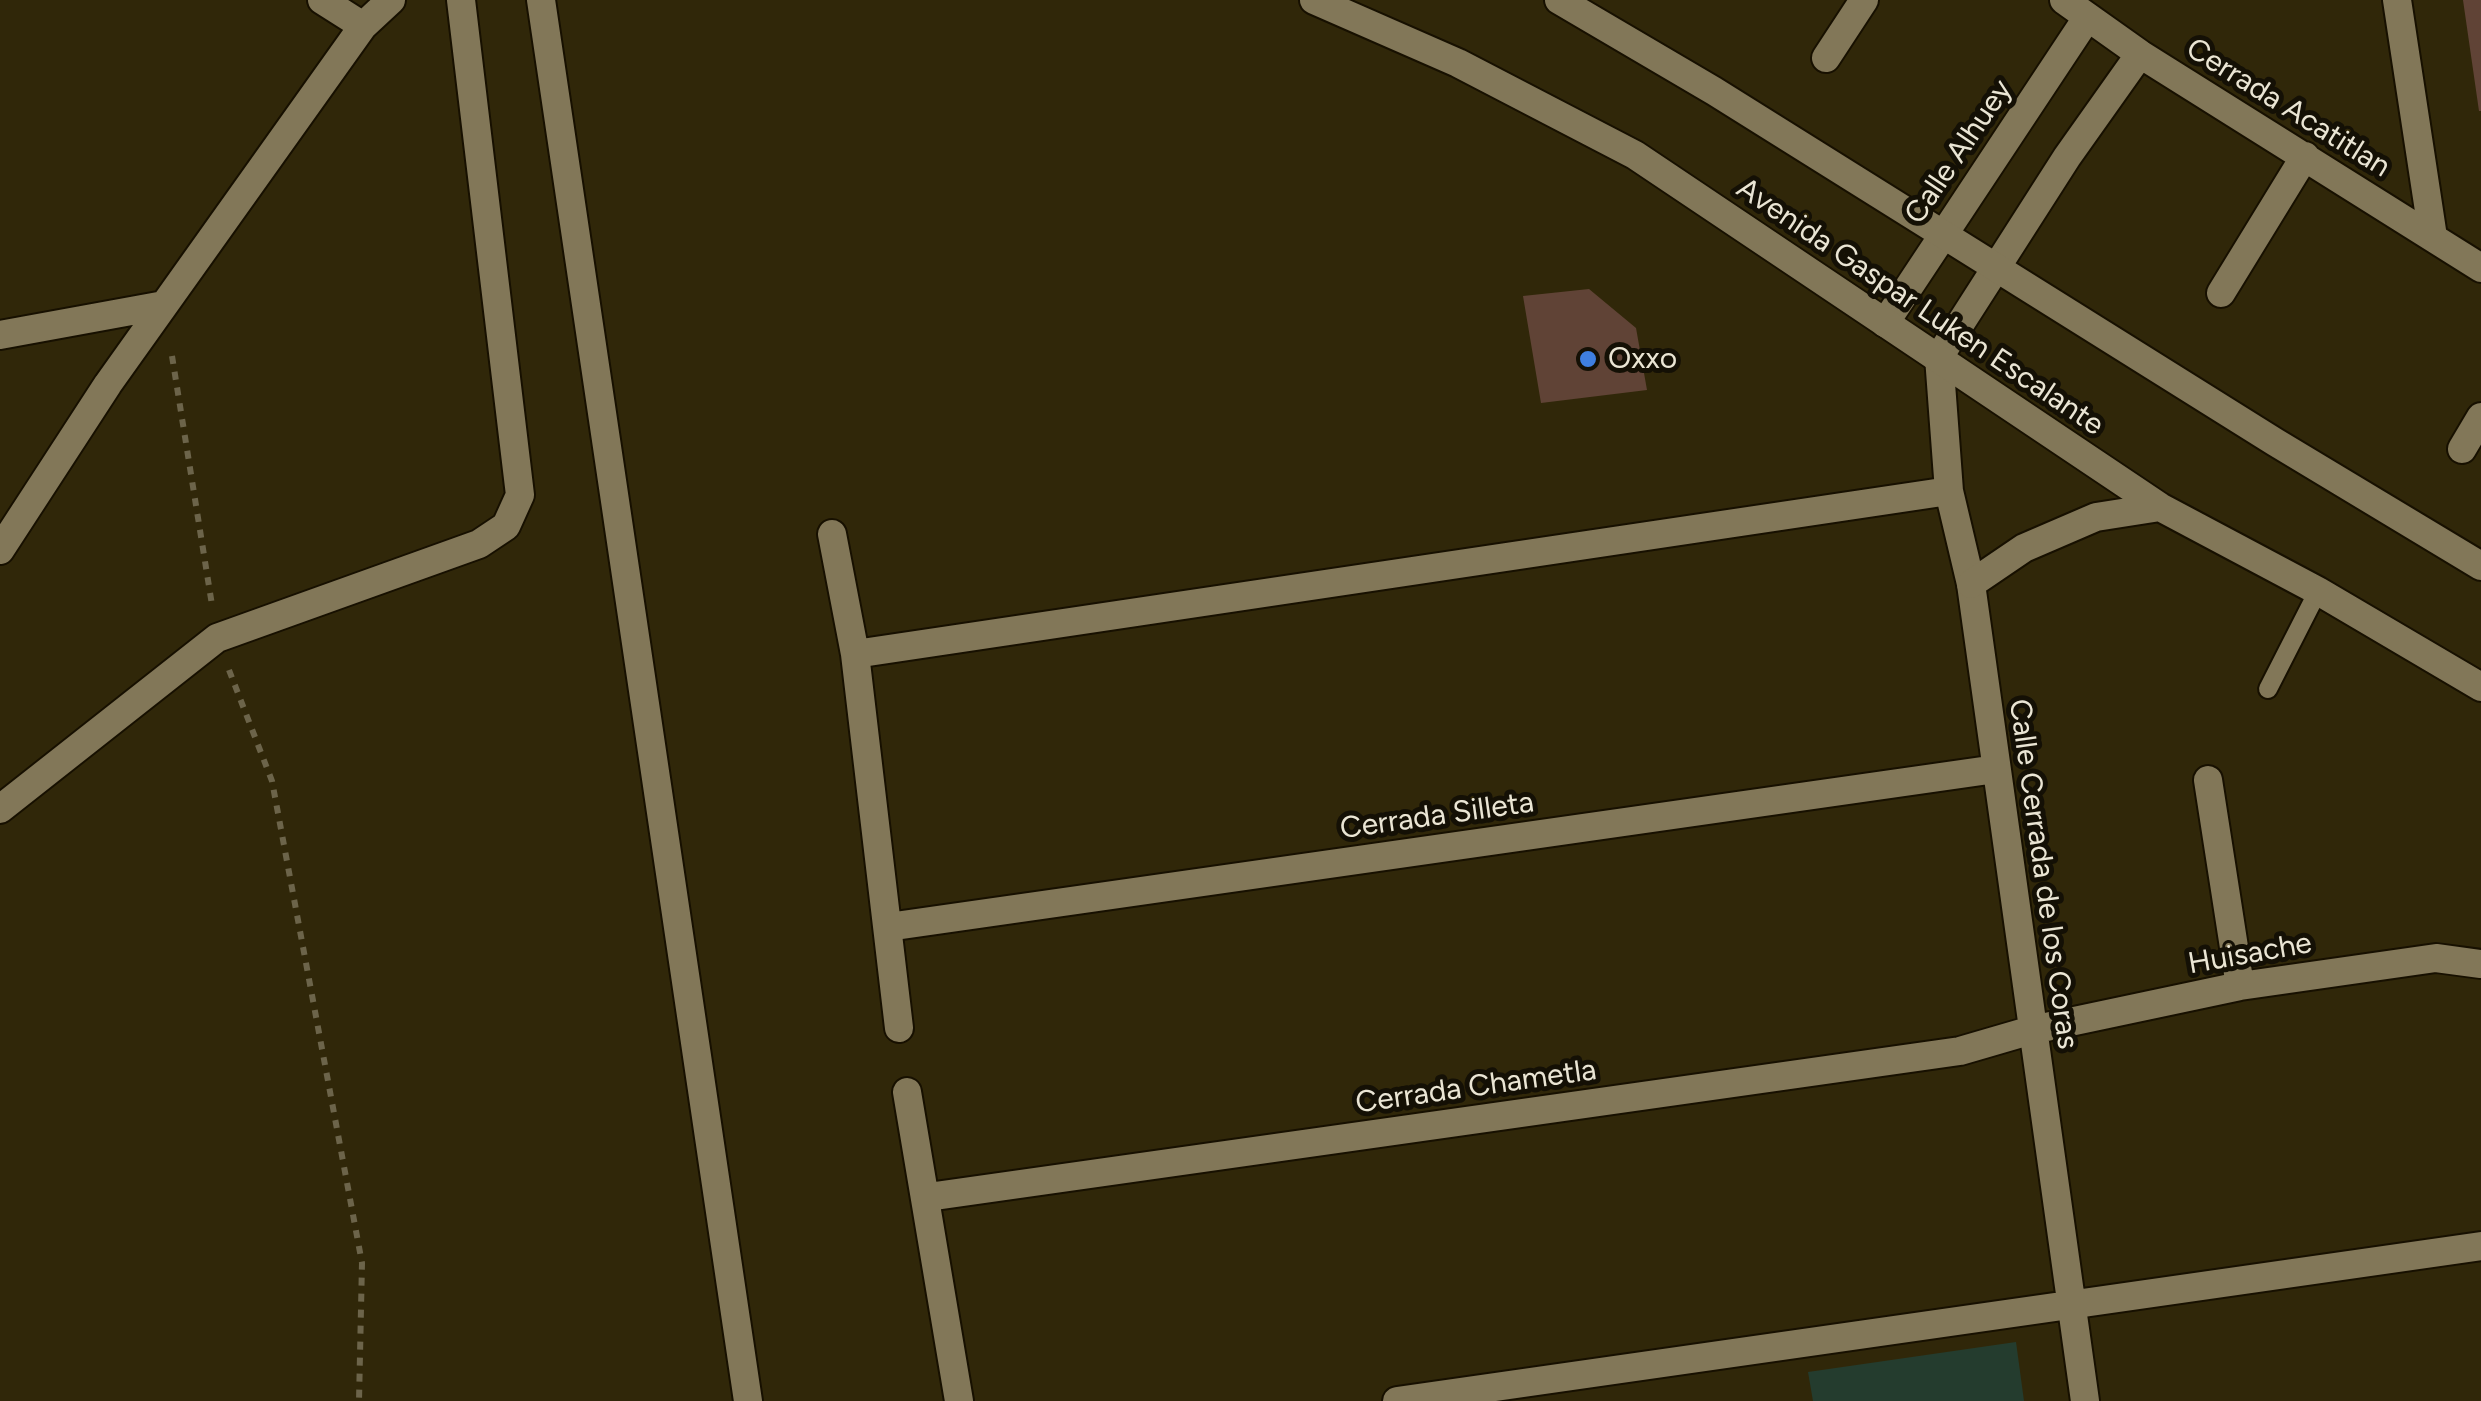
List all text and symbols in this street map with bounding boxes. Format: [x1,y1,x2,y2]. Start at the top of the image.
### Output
street label: Cerrada Acatitlan [2179,31,2397,185]
street label: Calle Alhuey [1898,73,2020,231]
street label: Avenida Gaspar Luken Escalante [1730,170,2110,444]
place label: Oxxo [1608,341,1677,377]
marker: Oxxo [1577,348,1599,370]
street label: Calle Cerrada de los Coras [2001,697,2085,1051]
street label: Cerrada Silleta [1338,785,1536,847]
street label: Huisache [2185,925,2315,983]
street label: Cerrada Chametla [1353,1052,1599,1122]

